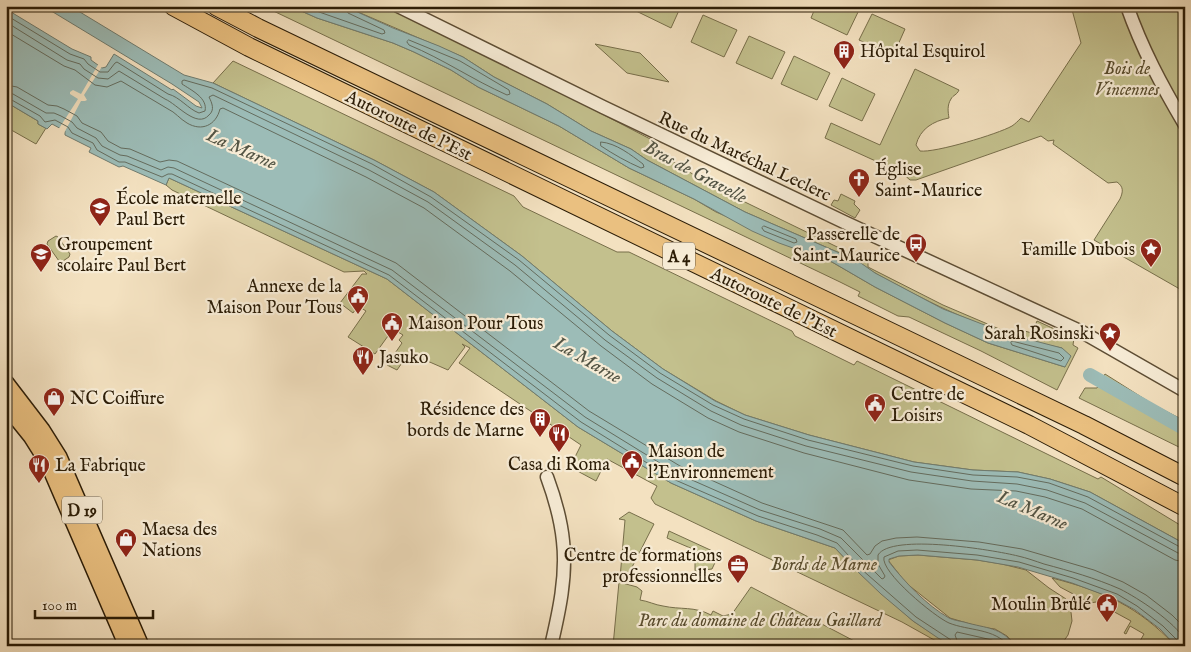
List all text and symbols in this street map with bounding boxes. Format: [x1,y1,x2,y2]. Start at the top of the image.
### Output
building icon: Hôpital Esquirol [832,39,856,70]
place label: Hôpital Esquirol [860,41,985,64]
park label: Bois de Vincennes [1095,58,1160,102]
street label: Autoroute de l’Est [340,85,475,167]
street label: Rue du Maréchal Leclerc [654,107,835,208]
water label: La Marne [201,123,281,176]
water label: Bras de Gravelle [639,136,751,210]
place label: Église Saint-Maurice [875,157,982,203]
church icon: Église Saint-Maurice [847,167,871,198]
place label: École maternelle Paul Bert [116,186,241,232]
school or university icon: École maternelle Paul Bert [88,196,112,227]
place label: Passerelle de Saint-Maurice [793,224,900,268]
bus stop icon: Passerelle de Saint-Maurice [904,232,928,263]
place label: Groupement scolaire Paul Bert [57,234,186,278]
place icon: Famille Dubois [1139,237,1163,268]
place label: Famille Dubois [1021,239,1135,262]
school or university icon: Groupement scolaire Paul Bert [29,242,53,273]
road number: A 4 [663,242,695,270]
street label: Autoroute de l’Est [705,262,840,344]
place label: Annexe de la Maison Pour Tous [207,276,342,320]
public building icon: Annexe de la Maison Pour Tous [346,284,370,315]
public building icon: Maison Pour Tous [380,311,404,342]
place label: Maison Pour Tous [408,313,543,336]
place icon: Sarah Rosinski [1098,321,1122,352]
place label: Sarah Rosinski [984,323,1094,346]
water label: La Marne [548,331,626,390]
restaurant icon: Jasuko [351,345,375,376]
place label: Jasuko [377,347,429,370]
place label: Centre de Loisirs [891,384,965,428]
shop icon: NC Coiffure [42,386,66,417]
place label: NC Coiffure [70,388,164,411]
public building icon: Centre de Loisirs [863,392,887,423]
place label: Résidence des bords de Marne [407,399,524,443]
building icon: Résidence des bords de Marne [528,407,552,438]
restaurant icon: Casa di Roma [547,422,571,453]
place label: Maison de l'Environnement [648,441,774,485]
public building icon: Maison de l'Environnement [620,449,644,480]
restaurant icon: La Fabrique [27,453,51,484]
place label: Casa di Roma [508,454,610,477]
place label: La Fabrique [55,455,146,478]
water label: La Marne [992,485,1072,537]
road number: D 19 [62,496,102,524]
place label: Maesa des Nations [142,519,217,563]
shop icon: Maesa des Nations [114,527,138,558]
place label: Centre de formations professionnelles [564,545,722,589]
office icon: Centre de formations professionnelles [726,553,750,584]
park label: Bords de Marne [771,554,877,577]
scale bar [35,587,152,619]
public building icon: Moulin Brûlé [1095,592,1119,623]
place label: Moulin Brûlé [991,594,1091,617]
text: 100 m [42,596,78,615]
park label: Parc du domaine de Château Gaillard [638,610,883,633]

